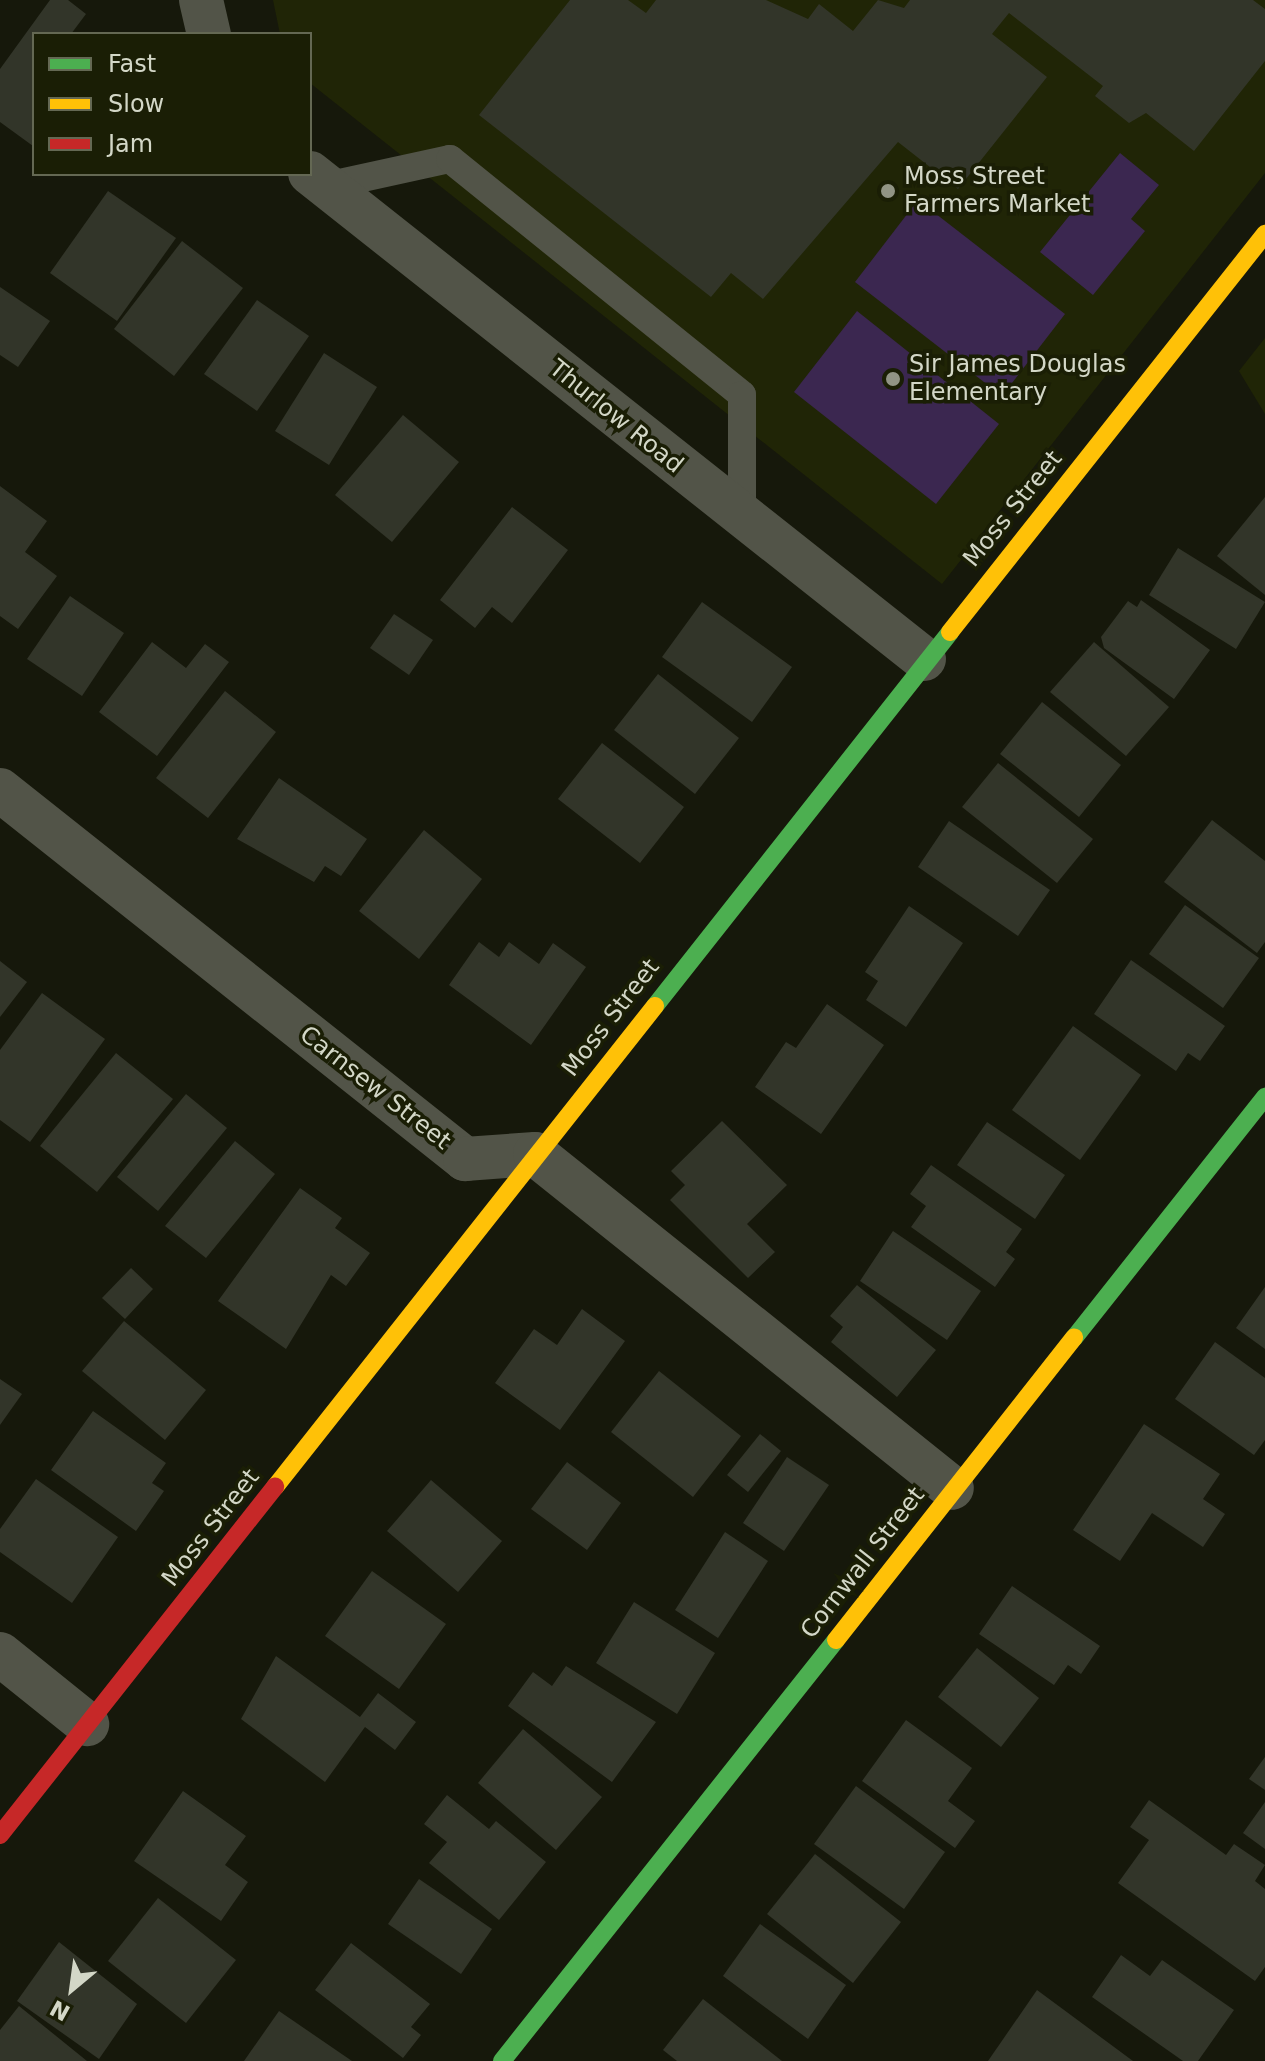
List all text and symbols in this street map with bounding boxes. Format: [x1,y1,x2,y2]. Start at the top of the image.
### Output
legend [32,32,312,176]
text: Fast [108,50,156,78]
text: Slow [108,90,164,118]
text: Jam [108,130,153,158]
place label: Moss Street Farmers Market [904,163,1090,219]
marker: Moss Street Farmers Market [879,182,897,200]
place label: Sir James Douglas Elementary [909,351,1126,407]
street label: Thurlow Road [543,354,689,480]
marker: Sir James Douglas Elementary [884,370,902,388]
street label: Moss Street [957,445,1069,573]
street label: Moss Street [556,954,666,1082]
street label: Carnsew Street [294,1020,456,1156]
street label: Moss Street [156,1464,266,1592]
street label: Cornwall Street [795,1482,931,1644]
north arrow [32,1949,112,2029]
text: N [46,1995,74,2026]

